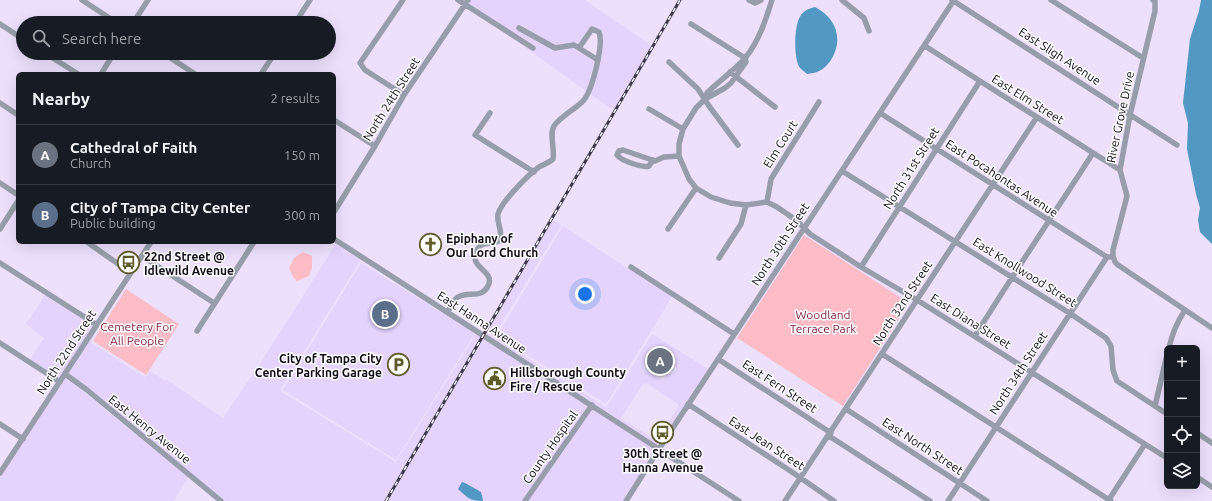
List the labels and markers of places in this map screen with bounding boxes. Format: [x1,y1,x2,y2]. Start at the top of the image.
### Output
church icon: Epiphany of Our Lord Church [418,232,444,258]
place label: Epiphany of Our Lord Church [446,232,538,259]
bus stop icon: 22nd Street @ Idlewild Avenue [116,250,142,276]
place label: 22nd Street @ Idlewild Avenue [144,250,234,277]
pin: B [372,299,398,329]
pin: A [647,346,673,376]
place label: City of Tampa City Center Parking Garage [255,352,383,379]
parking icon: City of Tampa City Center Parking Garage [385,352,411,378]
public building icon: Hillsborough County Fire / Rescue [482,366,508,392]
place label: Hillsborough County Fire / Rescue [510,366,626,393]
bus stop icon: 30th Street @ Hanna Avenue [650,419,676,445]
place label: 30th Street @ Hanna Avenue [623,447,704,474]

